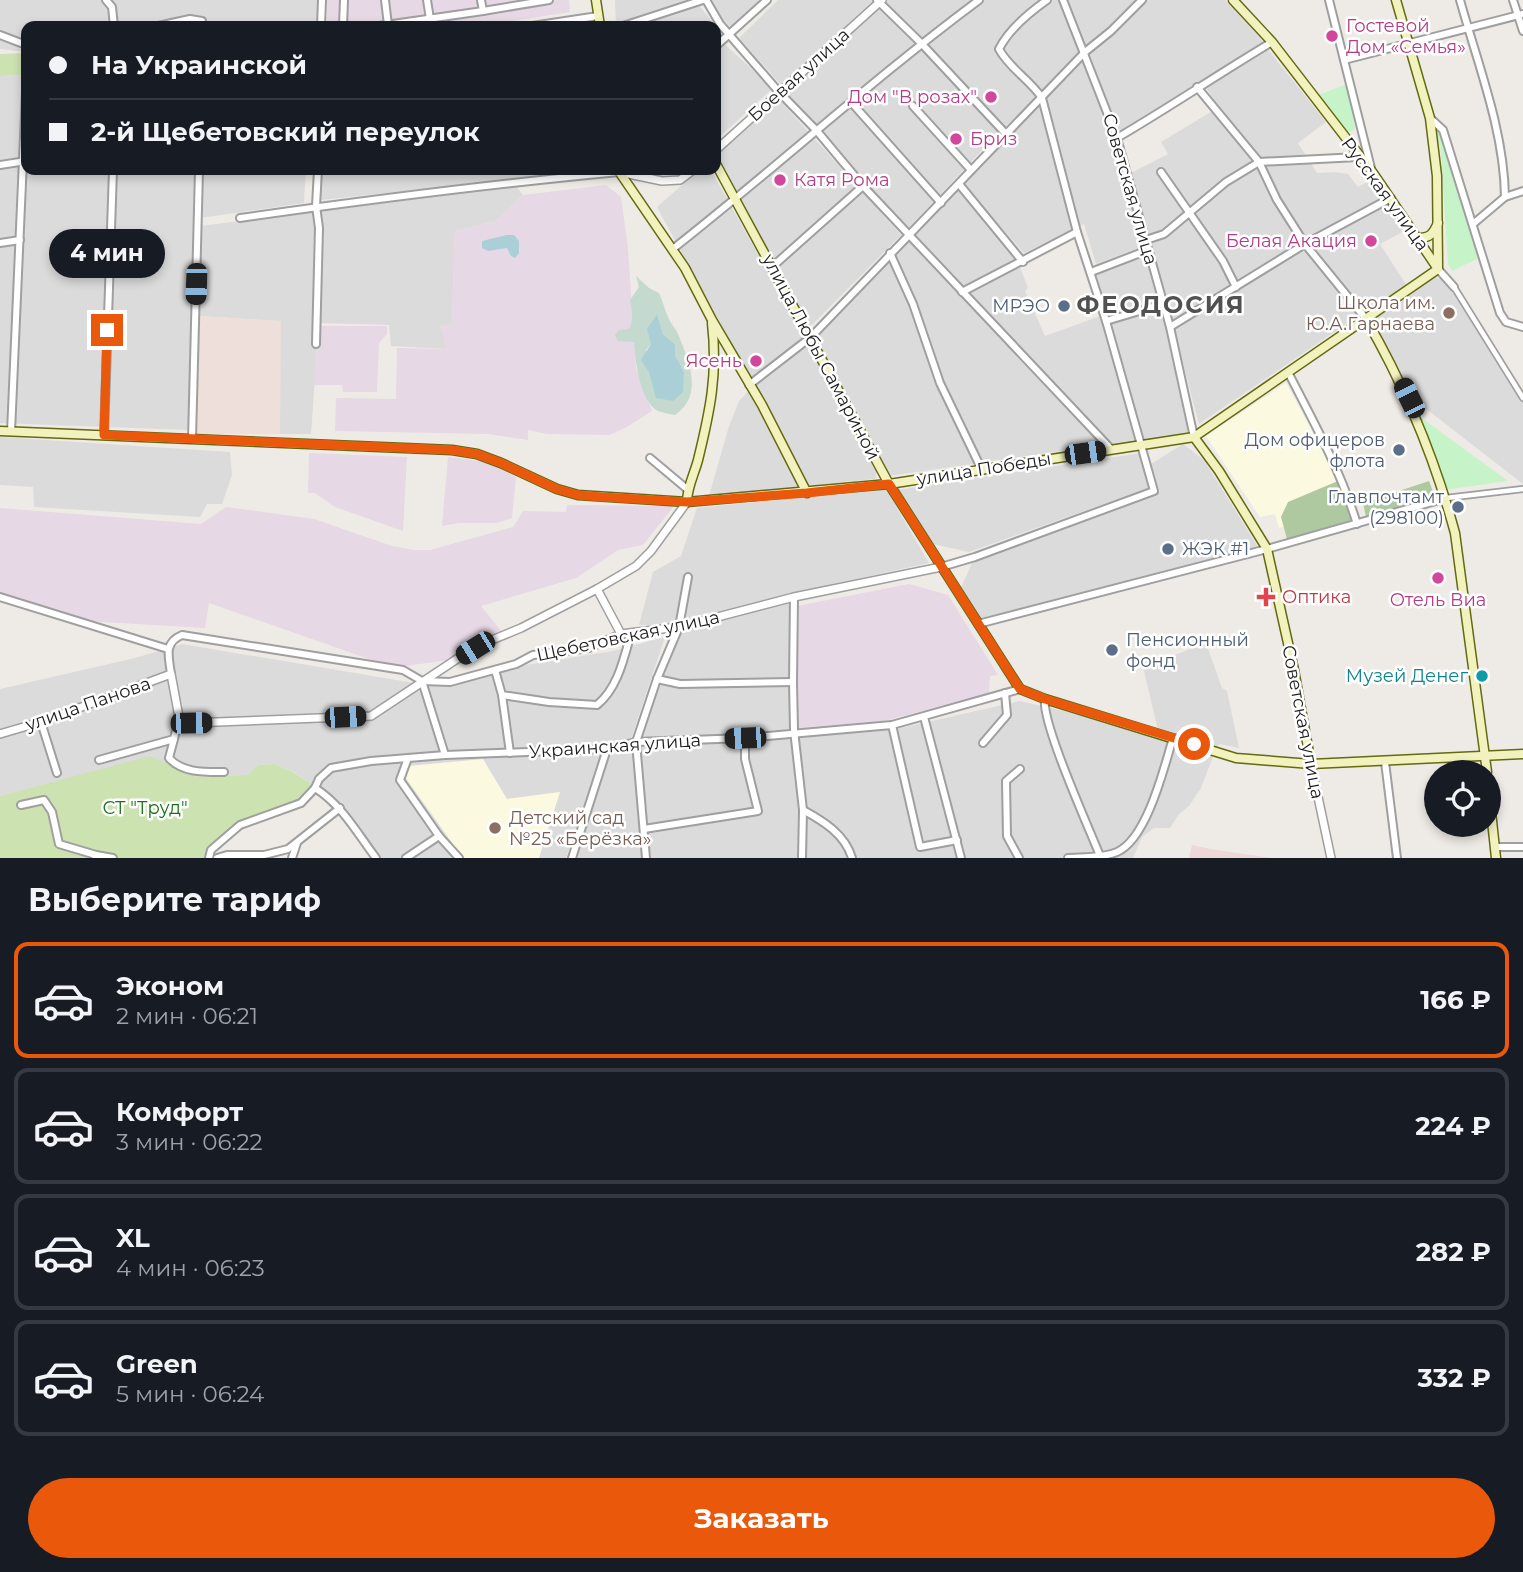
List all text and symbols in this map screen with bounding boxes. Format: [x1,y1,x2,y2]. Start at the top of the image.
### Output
place label: Гостевой Дом «Семья» [1346,15,1466,58]
street label: Боевая улица [744,24,854,126]
marker: Гостевой Дом «Семья» [1324,28,1340,44]
text: На Украинской [91,49,307,81]
place label: Дом "В розах" [848,86,977,108]
marker: Дом "В розах" [983,89,999,105]
street label: Советская улица [1098,111,1162,267]
text: 2-й Щебетовский переулок [91,116,480,148]
place label: Бриз [970,128,1017,150]
marker: Бриз [948,131,964,147]
street label: Русская улица [1336,133,1434,255]
place label: Катя Рома [794,169,889,191]
marker: Катя Рома [772,172,788,188]
callout: 4 мин [49,229,165,278]
place label: Белая Акация [1226,230,1357,252]
marker: Белая Акация [1363,233,1379,249]
text: 4 мин [70,239,144,267]
street label: улица Любы Самариной [757,249,885,464]
car [185,263,208,305]
district label: ФЕОДОСИЯ [1076,290,1246,319]
place label: Школа им. Ю.А.Гарнаева [1306,292,1435,335]
place label: МРЭО [992,295,1050,317]
marker: МРЭО [1056,298,1072,314]
marker: Школа им. Ю.А.Гарнаева [1441,305,1457,321]
route end [91,314,123,346]
place label: Ясень [685,350,742,372]
marker: Ясень [748,353,764,369]
car [1391,375,1428,421]
place label: Дом офицеров флота [1244,429,1385,472]
car [1063,440,1108,466]
marker: Дом офицеров флота [1391,442,1407,458]
street label: улица Победы [914,448,1053,491]
place label: Главпочтамт (298100) [1328,486,1444,529]
marker: Главпочтамт (298100) [1450,499,1466,515]
place label: ЖЭК #1 [1182,538,1249,560]
marker: ЖЭК #1 [1160,541,1176,557]
marker: Отель Виа [1430,570,1446,586]
place label: Оптика [1282,586,1351,608]
marker: Оптика [1256,587,1276,607]
place label: Отель Виа [1390,589,1486,611]
street label: Щебетовская улица [534,606,722,666]
car [452,628,499,668]
place label: Пенсионный фонд [1126,629,1249,672]
marker: Пенсионный фонд [1104,642,1120,658]
street label: Советская улица [1277,643,1329,801]
place label: Музей Денег [1346,665,1468,687]
marker: Музей Денег [1474,668,1490,684]
street label: улица Панова [21,672,154,736]
car [324,705,367,729]
car [170,712,213,734]
car [724,727,767,749]
route start [1178,728,1210,760]
street label: Украинская улица [528,729,702,763]
map controls [1424,760,1501,837]
button: locate [1424,760,1501,837]
park label: СТ "Труд" [102,797,188,819]
place label: Детский сад №25 «Берёзка» [509,807,651,850]
marker: Детский сад №25 «Берёзка» [487,820,503,836]
text: Выберите тариф [28,880,321,919]
icon: car [32,969,95,1032]
text: Эконом [116,970,224,1002]
text: 166 ₽ [1420,984,1491,1016]
text: 2 мин · 06:21 [116,1002,258,1030]
icon: car [32,1095,95,1158]
text: Комфорт [116,1096,243,1128]
text: 224 ₽ [1415,1110,1491,1142]
text: 3 мин · 06:22 [116,1128,263,1156]
icon: car [32,1221,95,1284]
text: XL [116,1222,150,1254]
text: 282 ₽ [1416,1236,1491,1268]
text: 4 мин · 06:23 [116,1254,265,1282]
icon: car [32,1347,95,1410]
text: Green [116,1348,198,1380]
text: 332 ₽ [1418,1362,1491,1394]
text: 5 мин · 06:24 [116,1380,264,1408]
button: Заказать [28,1478,1495,1558]

